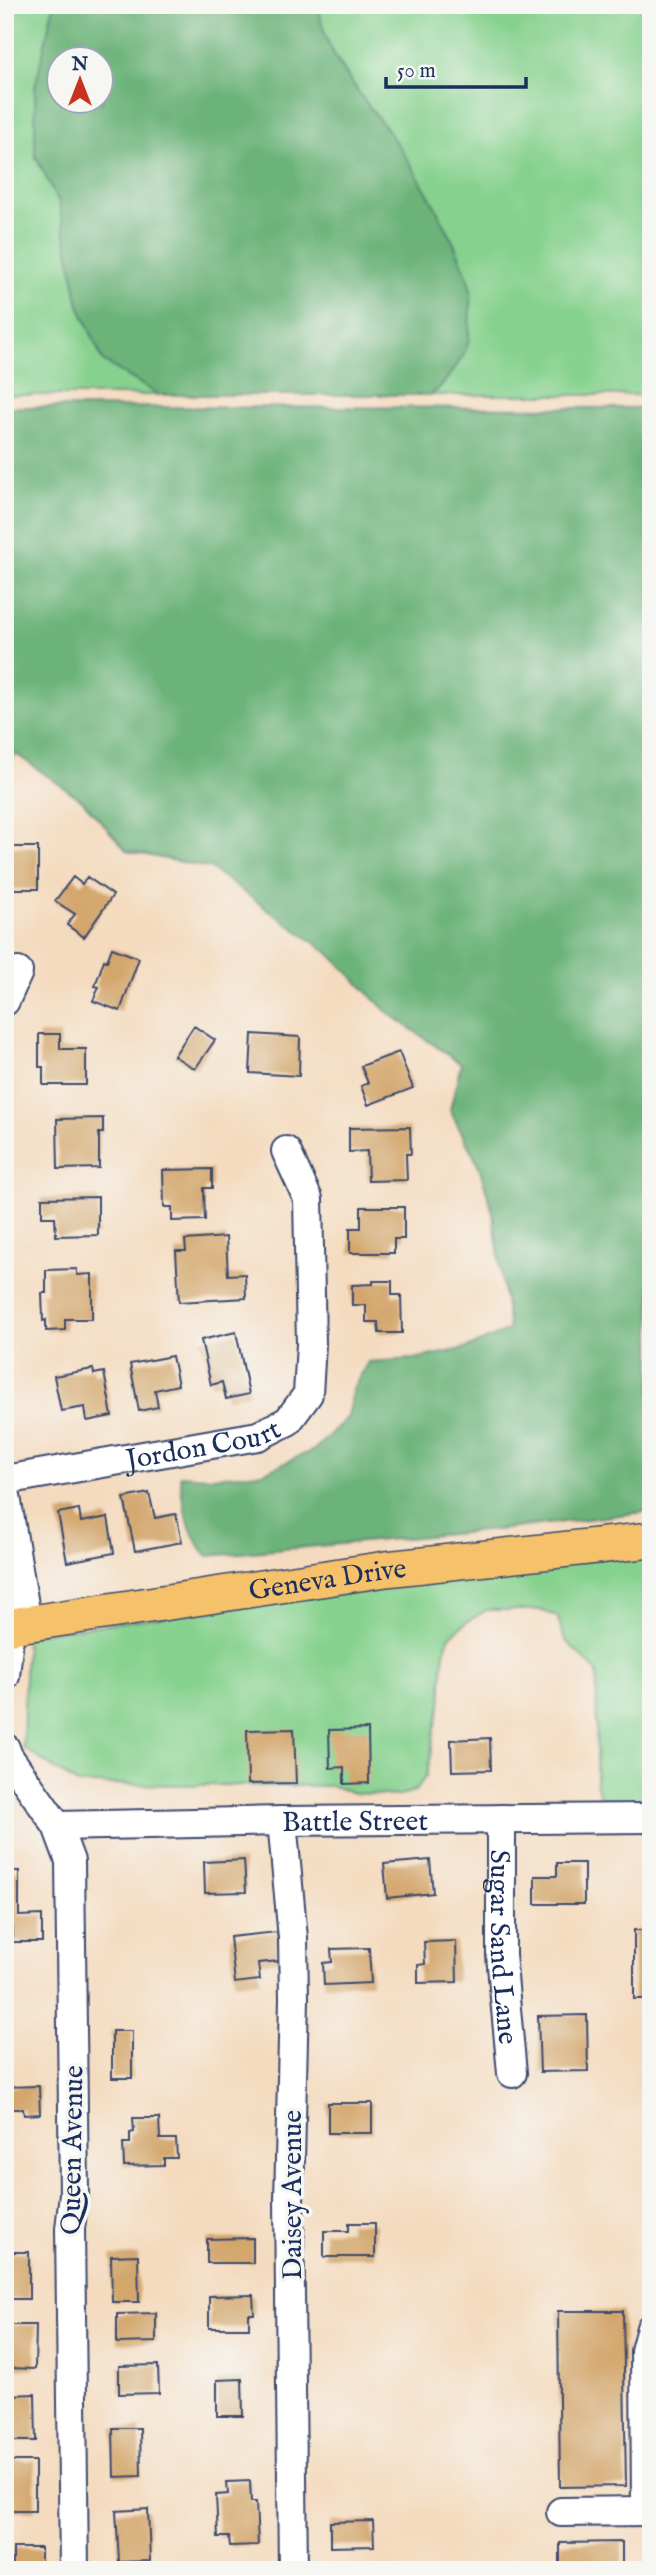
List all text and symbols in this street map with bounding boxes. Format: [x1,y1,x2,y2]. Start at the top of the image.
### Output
north arrow [46,46,116,116]
scale bar [386,46,526,90]
text: N [71,53,89,77]
text: 50 m [397,58,436,85]
street label: Jordon Court [120,1412,287,1479]
street label: Geneva Drive [247,1552,408,1610]
street label: Battle Street [282,1805,428,1841]
street label: Sugar Sand Lane [480,1850,524,2046]
street label: Queen Avenue [55,2065,92,2235]
street label: Daisey Avenue [276,2110,311,2280]

